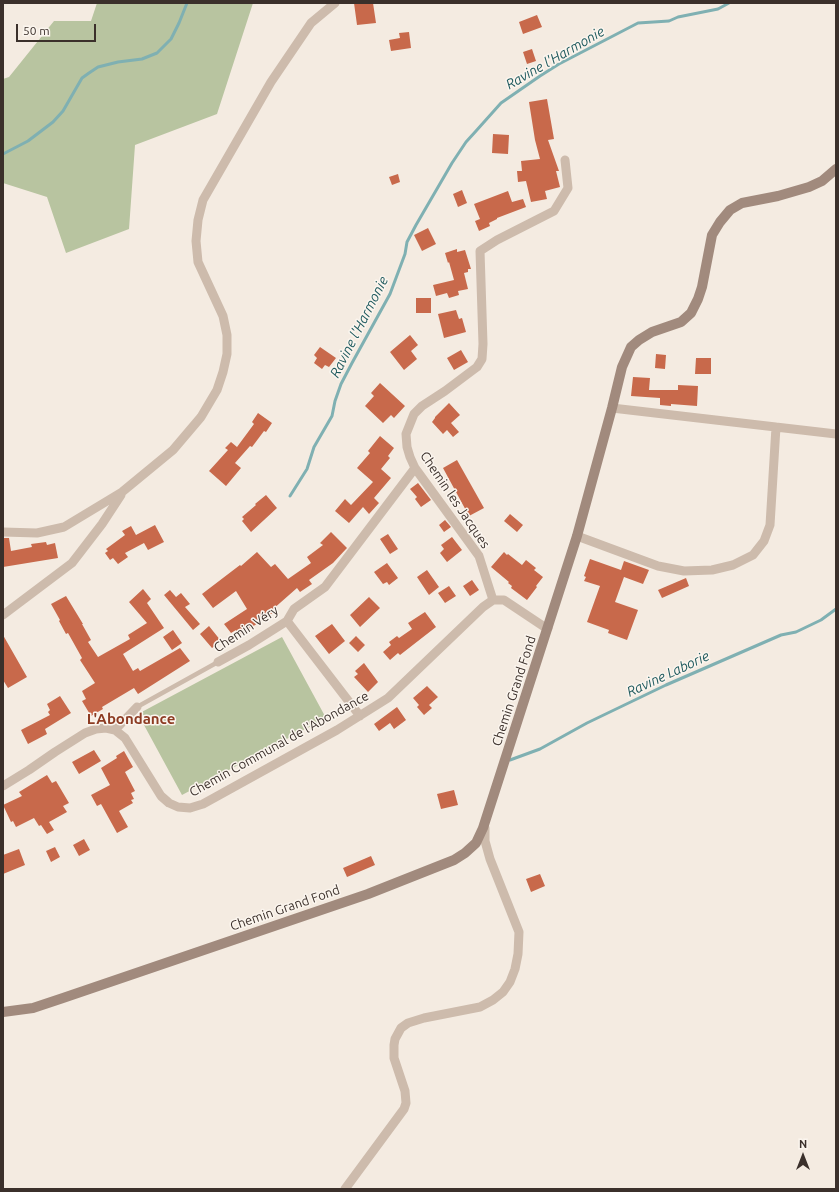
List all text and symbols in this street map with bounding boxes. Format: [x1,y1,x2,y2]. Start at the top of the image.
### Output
scale bar [18,16,98,42]
water label: Ravine l'Harmonie [503,23,607,93]
text: 50 m [23,24,50,37]
water label: Ravine l'Harmonie [326,274,392,380]
street label: Chemin les Jacques [417,449,493,551]
street label: Chemin Véry [211,602,281,656]
street label: Chemin Grand Fond [489,634,539,748]
water label: Ravine Laborie [624,648,712,700]
street label: Chemin Communal de l'Abondance [187,688,371,800]
district label: L'Abondance [87,710,175,728]
street label: Chemin Grand Fond [228,882,342,934]
north arrow [783,1136,823,1176]
text: N [799,1138,807,1150]

